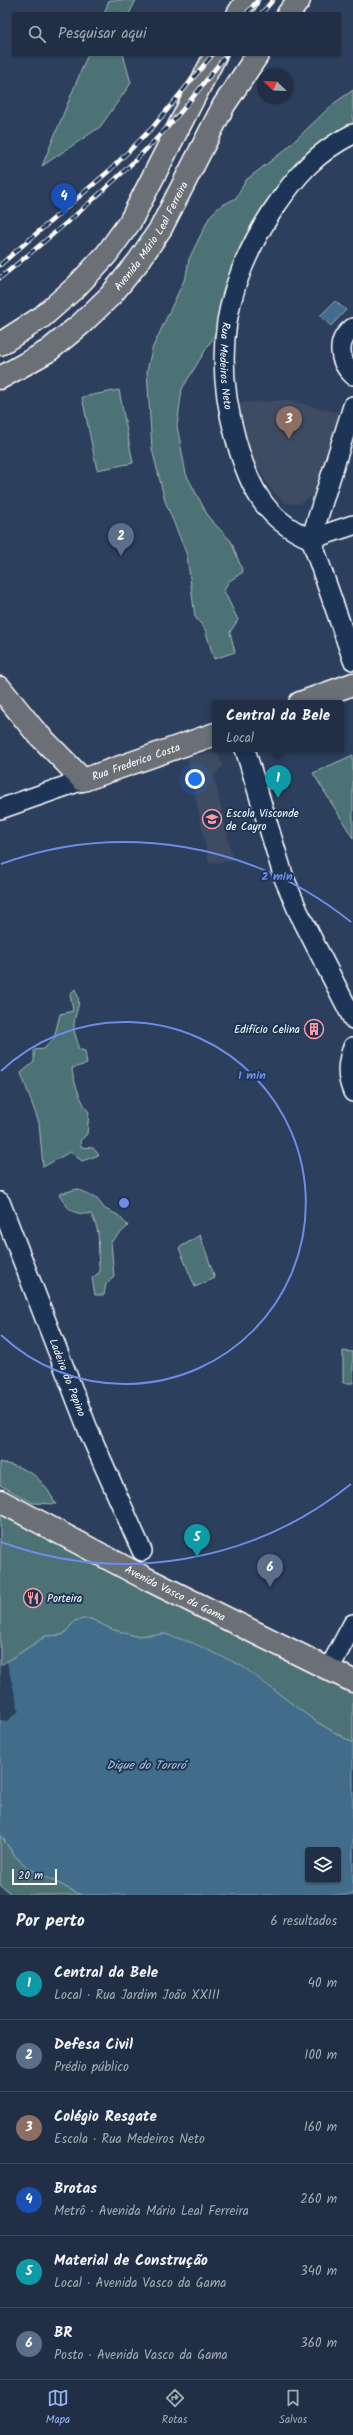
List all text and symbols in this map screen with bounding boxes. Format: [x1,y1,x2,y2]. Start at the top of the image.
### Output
search box [12,12,341,56]
text: Pesquisar aqui [58,22,147,46]
icon: search [26,23,48,45]
north arrow [257,68,293,104]
street label: Avenida Mário Leal Ferreira [110,179,193,295]
pin: 4 [51,183,77,216]
street label: Rua Medeiros Neto [214,321,237,411]
pin: 3 [276,406,302,439]
pin: 2 [108,523,134,556]
popup [212,700,344,752]
text: Central da Bele [226,704,330,728]
text: Local [226,728,254,749]
street label: Rua Frederico Costa [90,739,183,786]
pin: 1 [265,765,291,798]
your location [185,769,205,789]
place label: Escola Visconde de Cayro [226,805,299,836]
school or university icon: Escola Visconde de Cayro [201,808,223,830]
text: 2 min [261,867,293,886]
building icon: Edifício Celina [303,1018,325,1040]
place label: Edifício Celina [234,1021,300,1039]
text: 1 min [238,1066,266,1085]
centre of rings [117,1196,131,1210]
street label: Ladeira do Pepino [44,1336,90,1419]
pin: 5 [184,1524,210,1557]
pin: 6 [257,1554,283,1587]
street label: Avenida Vasco da Gama [121,1561,229,1627]
restaurant icon: Porteira [22,1587,44,1609]
place label: Porteira [47,1590,82,1608]
water label: Dique do Tororó [106,1756,188,1775]
map controls [305,1847,341,1883]
button: layers [305,1847,341,1883]
scale bar [12,1867,57,1886]
text: 20 m [18,1867,43,1885]
text: Por perto [16,1908,85,1935]
text: 6 resultados [270,1911,337,1932]
text: Central da Bele [54,1961,158,1985]
text: 1 [27,1973,31,1994]
text: 40 m [308,1973,337,1994]
text: Local · Rua Jardim João XXIII [54,1985,220,2006]
text: Defesa Civil [54,2033,133,2057]
text: 2 [25,2045,33,2066]
text: 100 m [304,2045,337,2066]
text: Prédio público [54,2057,129,2078]
text: Colégio Resgate [54,2105,157,2129]
text: 3 [25,2117,33,2138]
text: 160 m [304,2117,337,2138]
text: Escola · Rua Medeiros Neto [54,2129,205,2150]
text: Brotas [54,2177,97,2201]
text: 4 [25,2189,33,2210]
text: 260 m [300,2189,337,2210]
text: Metrô · Avenida Mário Leal Ferreira [54,2201,249,2222]
text: Material de Construção [54,2249,208,2273]
text: 5 [26,2261,32,2282]
text: 340 m [300,2261,337,2282]
text: Local · Avenida Vasco da Gama [54,2273,226,2294]
text: BR [54,2321,72,2345]
text: 6 [25,2333,33,2354]
text: 360 m [300,2333,337,2354]
text: Posto · Avenida Vasco da Gama [54,2345,228,2366]
tab: Mapa [46,2387,70,2429]
tab: Rotas [162,2387,187,2429]
tab: Salvos [279,2387,307,2429]

